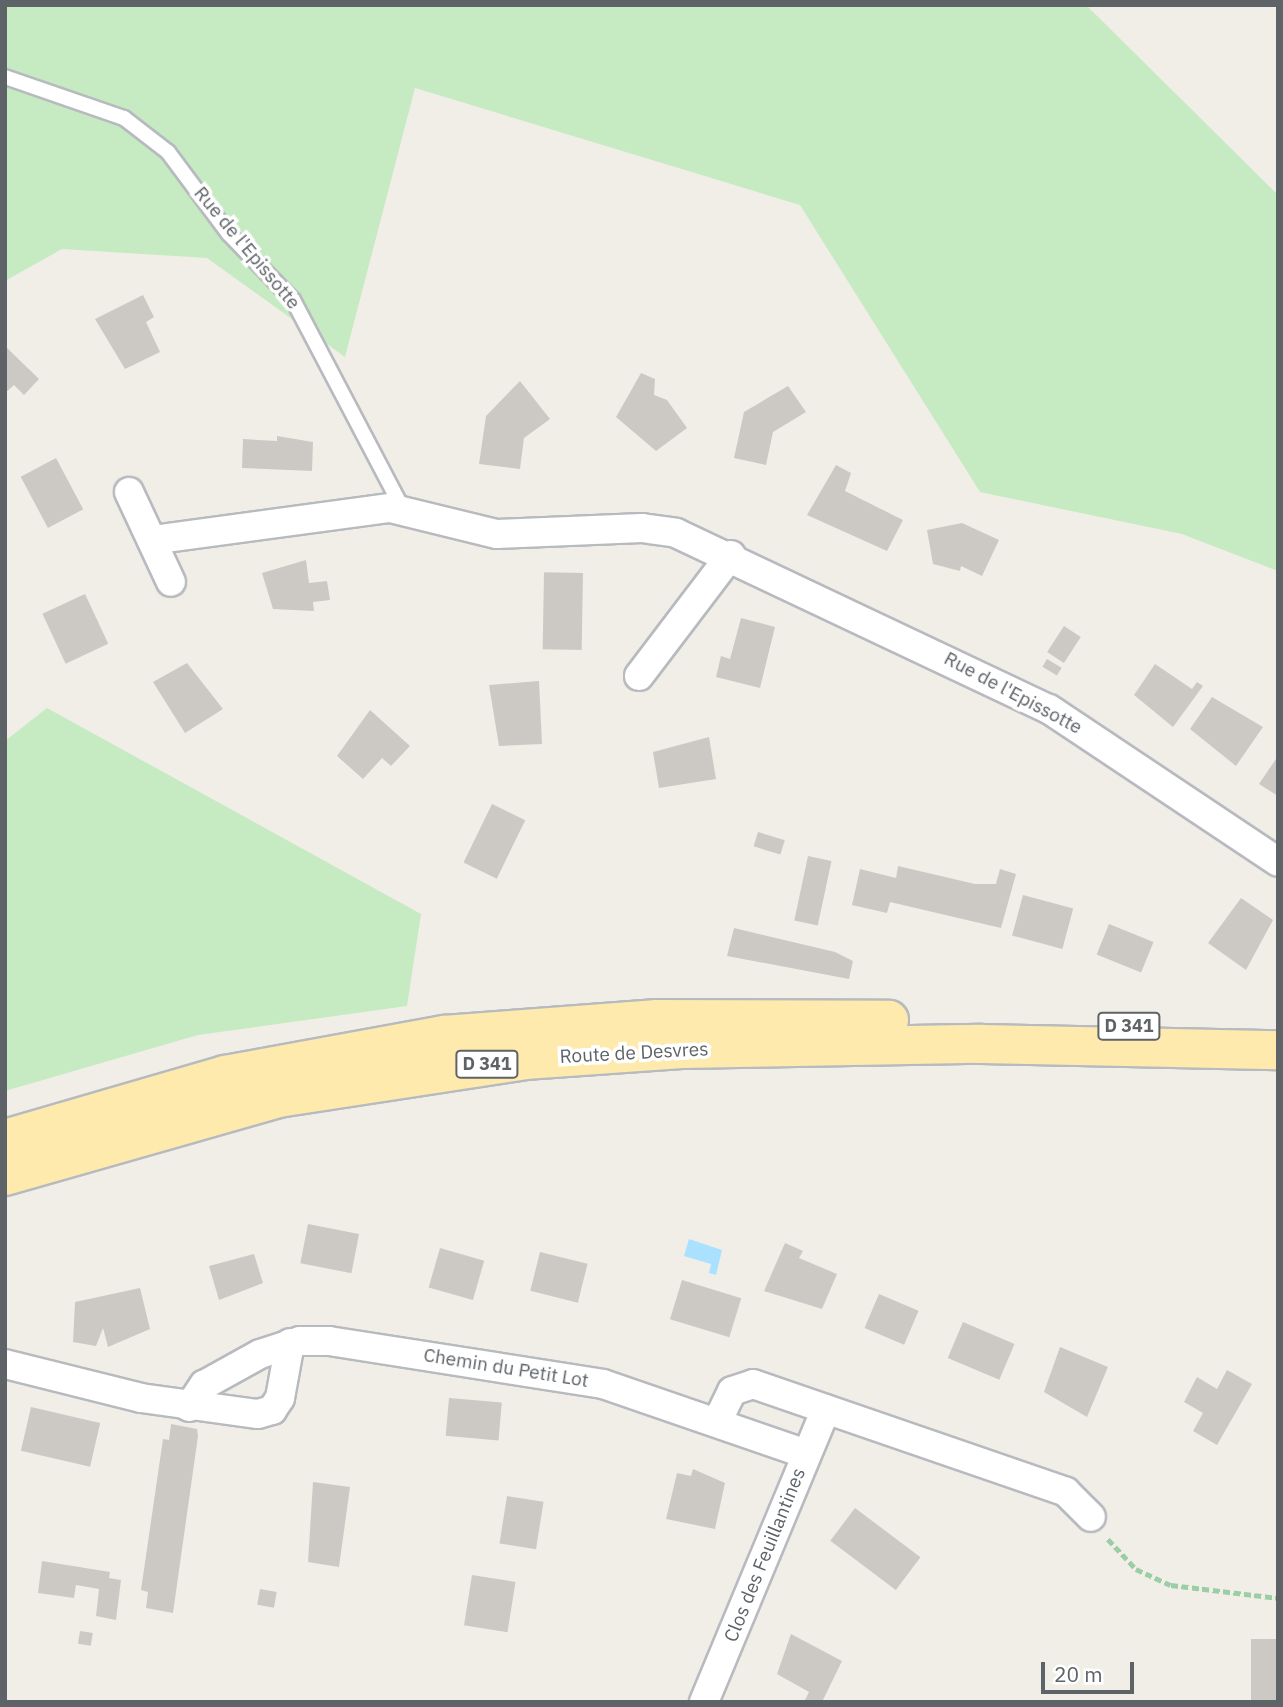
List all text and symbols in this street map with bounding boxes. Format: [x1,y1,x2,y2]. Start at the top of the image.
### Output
street label: Rue de l'Epissotte [189,182,305,314]
street label: Rue de l'Epissotte [940,647,1086,739]
road number: D 341 [1096,1012,1162,1041]
street label: Route de Desvres [559,1038,709,1068]
road number: D 341 [454,1050,520,1078]
street label: Chemin du Petit Lot [422,1344,590,1392]
street label: Clos des Feuillantines [720,1465,810,1645]
scale bar [1045,1648,1138,1692]
text: 20 m [1054,1660,1103,1688]

